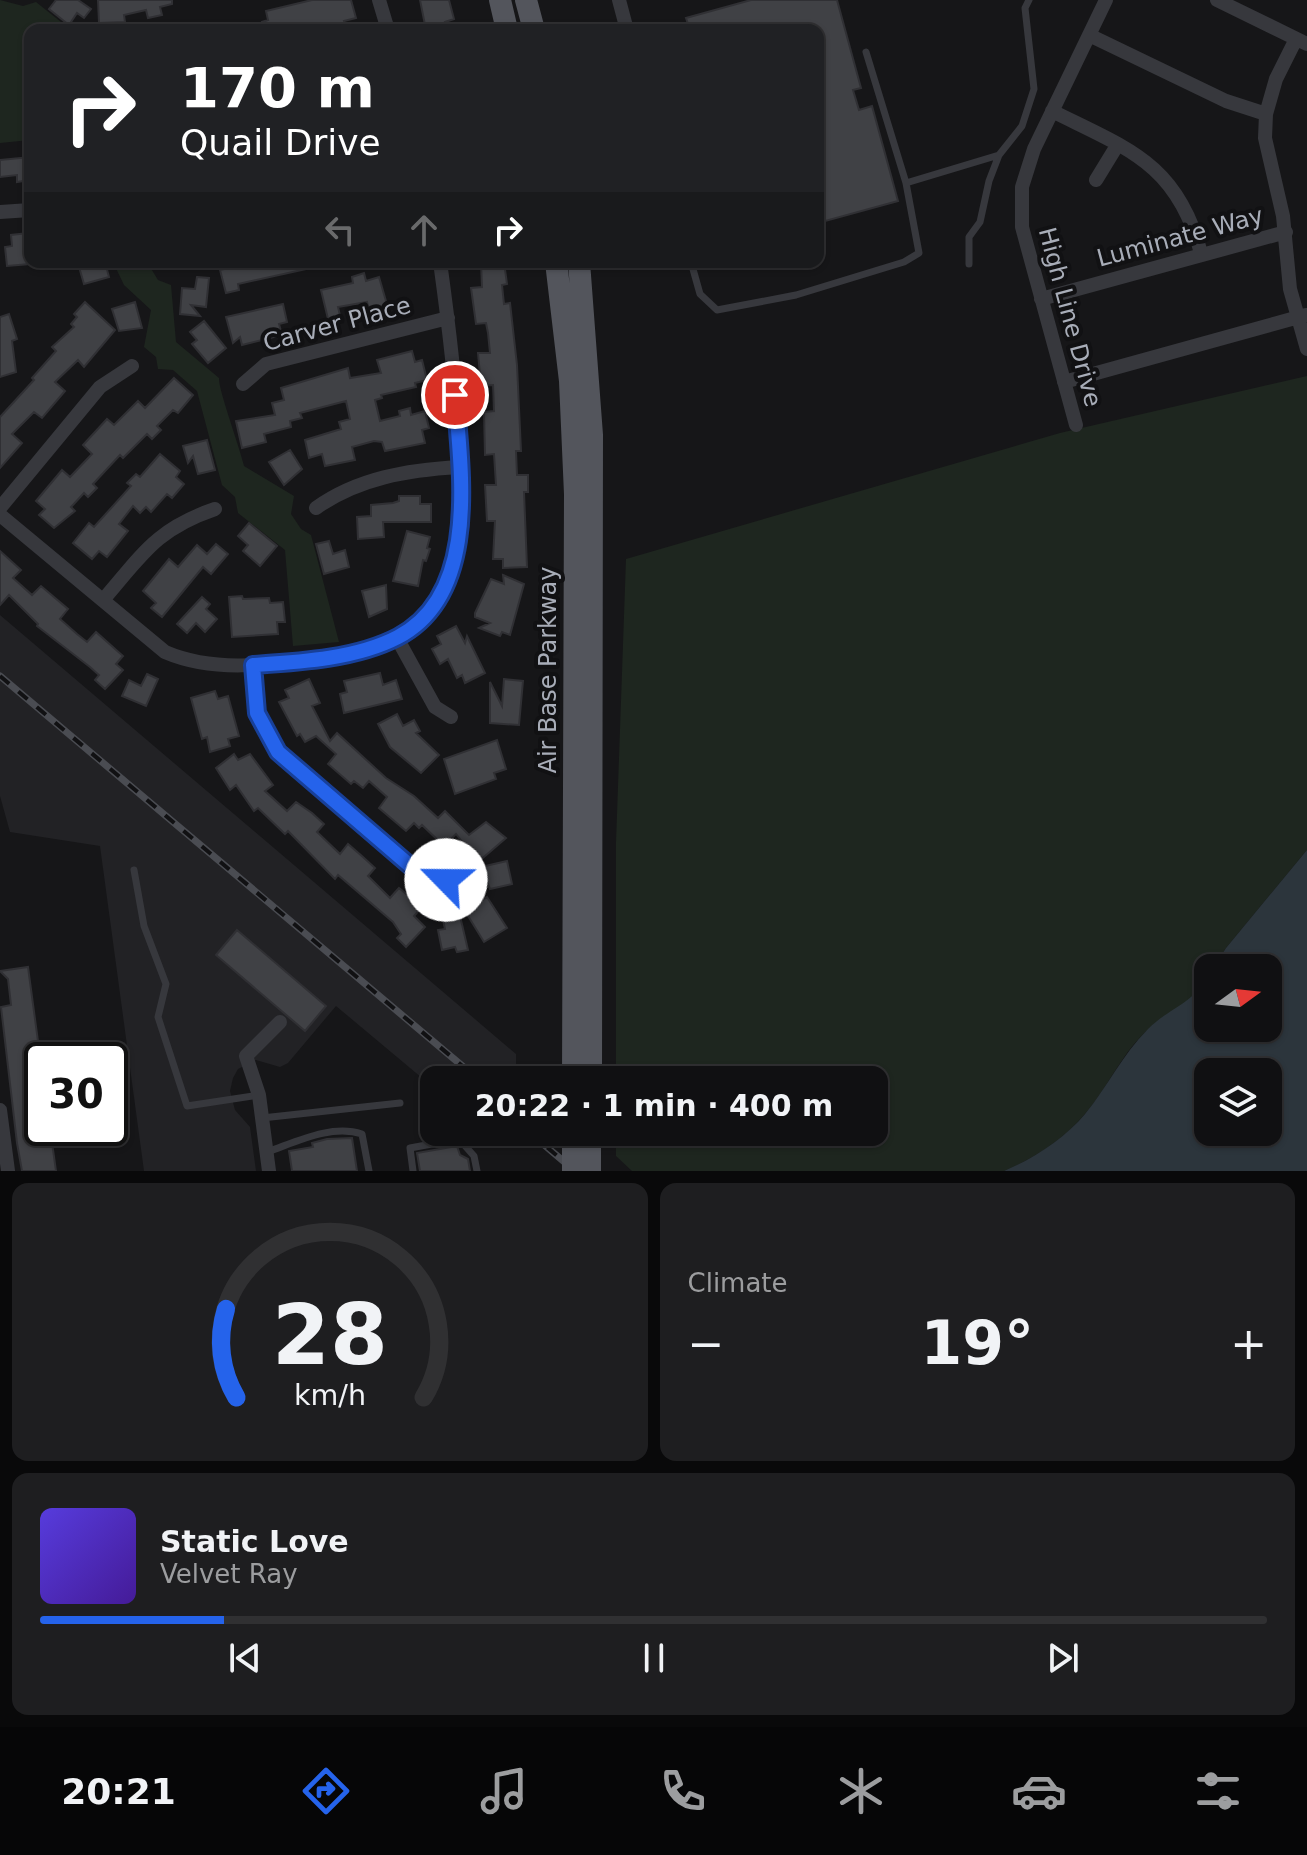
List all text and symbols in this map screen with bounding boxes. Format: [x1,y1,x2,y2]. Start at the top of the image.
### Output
text: 170 m [180,55,375,120]
icon: right [48,56,152,160]
text: Quail Drive [180,122,381,163]
street label: Luminate Way [1094,201,1266,273]
icon: left [318,208,362,252]
icon: ahead [402,208,446,252]
icon: right [486,208,530,252]
street label: High Line Drive [1033,224,1107,410]
street label: Carver Place [260,291,414,357]
pin [421,361,489,429]
icon: arrive [433,373,477,417]
street label: Air Base Parkway [534,566,562,774]
position arrow [404,838,488,922]
north arrow [1194,954,1282,1042]
map controls [1194,954,1282,1146]
speed limit sign: 30 [24,1042,128,1146]
button: layers [1194,1058,1282,1146]
text: 20:22 · 1 min · 400 m [475,1088,833,1123]
text: Climate [688,1268,788,1298]
text: 28 [272,1287,388,1384]
text: 19° [921,1308,1034,1378]
text: − [688,1318,724,1369]
text: + [1230,1318,1267,1369]
text: km/h [294,1378,366,1412]
text: Static Love [160,1524,349,1559]
text: Velvet Ray [160,1559,298,1589]
icon: previous [223,1636,267,1680]
icon: pause [632,1636,676,1680]
icon: next [1041,1636,1085,1680]
icon: directions [298,1763,354,1819]
icon: music [476,1763,532,1819]
icon: phone [655,1763,711,1819]
icon: climate [833,1763,889,1819]
icon: car [1011,1763,1067,1819]
icon: filters [1190,1763,1246,1819]
text: 20:21 [61,1771,176,1812]

